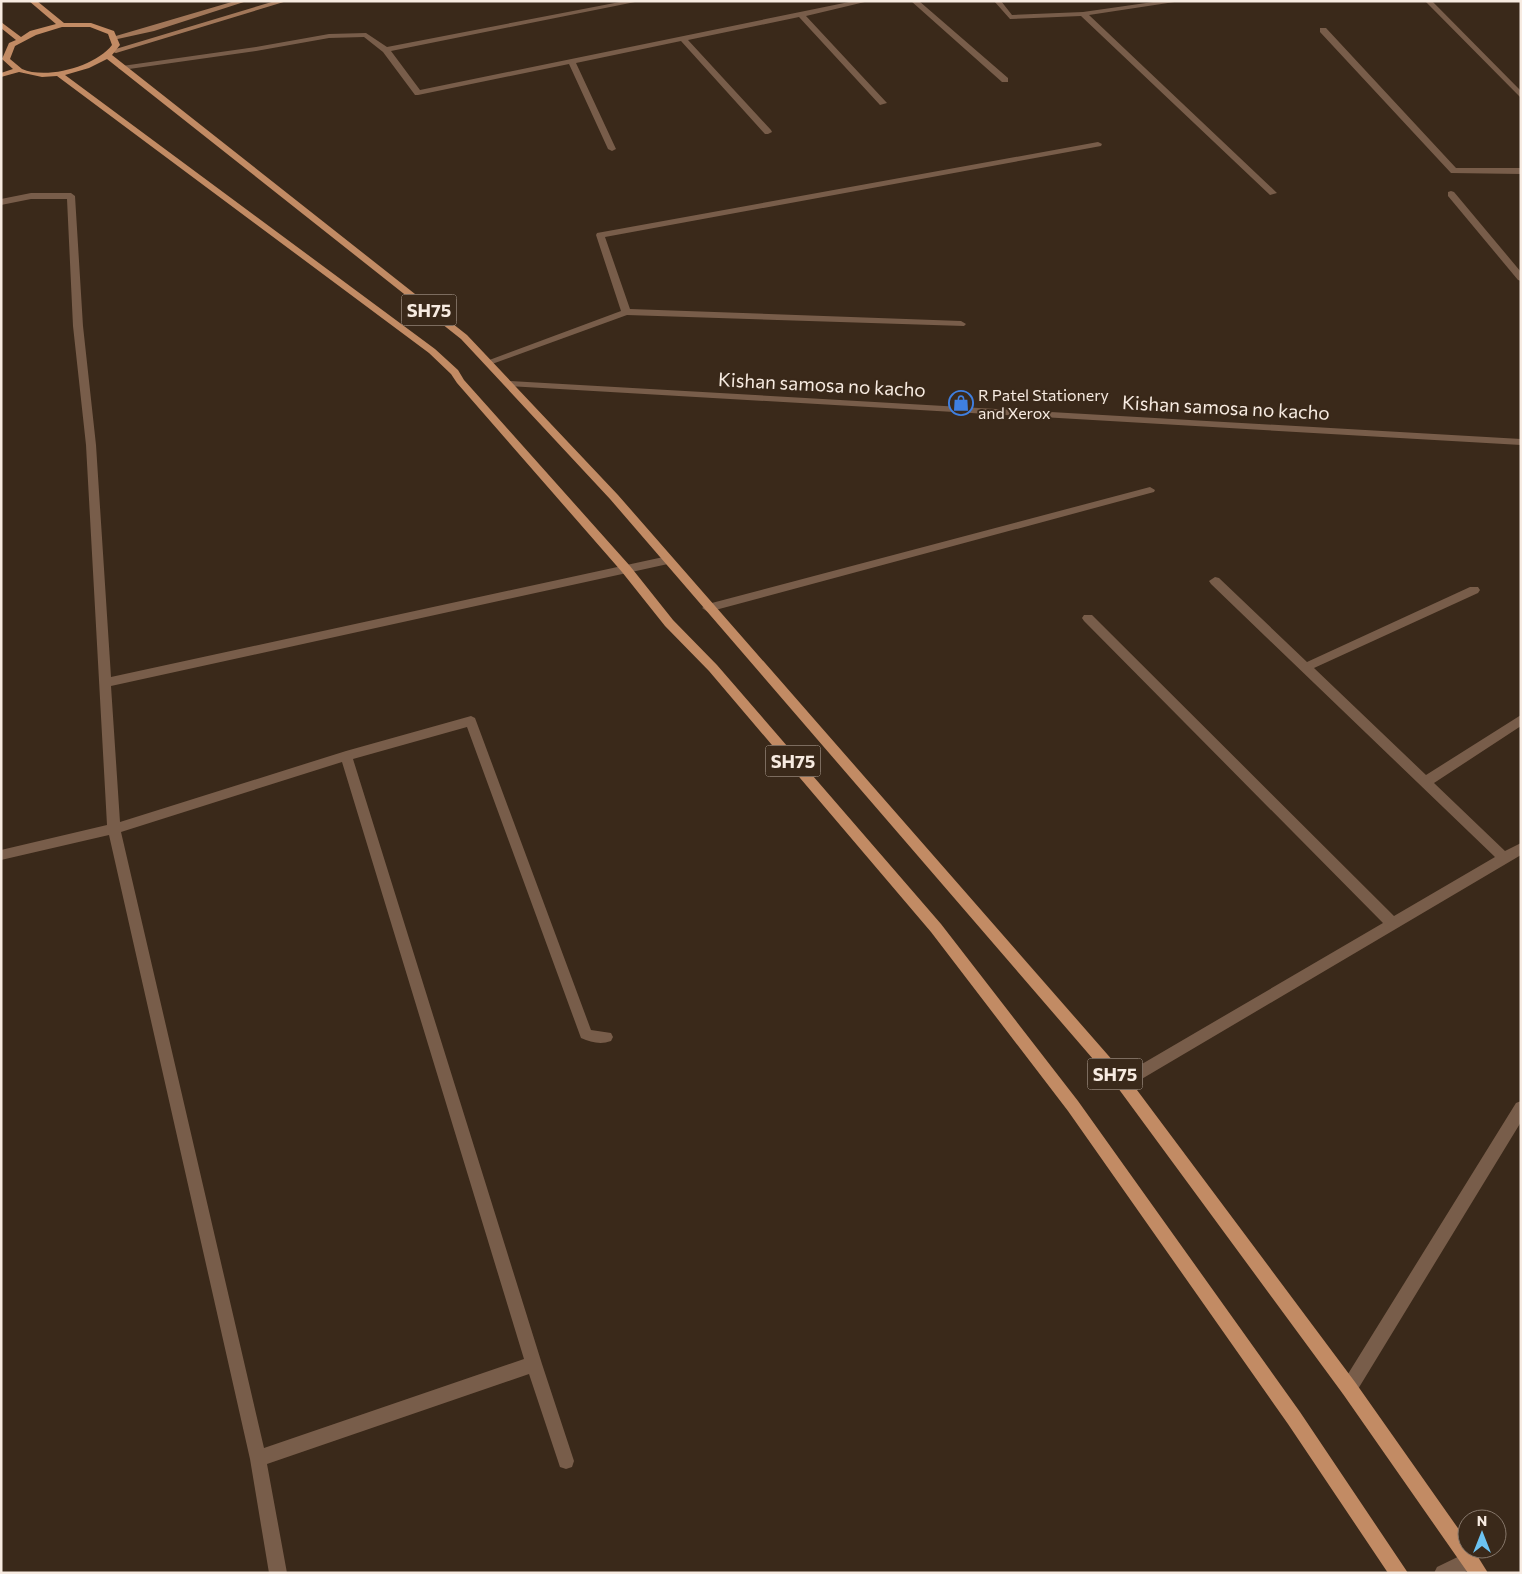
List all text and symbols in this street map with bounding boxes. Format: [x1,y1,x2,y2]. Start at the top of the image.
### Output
road number: SH75 [402,294,456,326]
street label: Kishan samosa no kacho [718,367,926,401]
place label: R Patel Stationery and Xerox [978,385,1109,422]
shop icon: R Patel Stationery and Xerox [948,390,974,416]
street label: Kishan samosa no kacho [1122,390,1330,424]
road number: SH75 [766,746,820,776]
road number: SH75 [1088,1058,1142,1090]
north arrow [1457,1509,1507,1559]
text: N [1477,1512,1487,1529]

